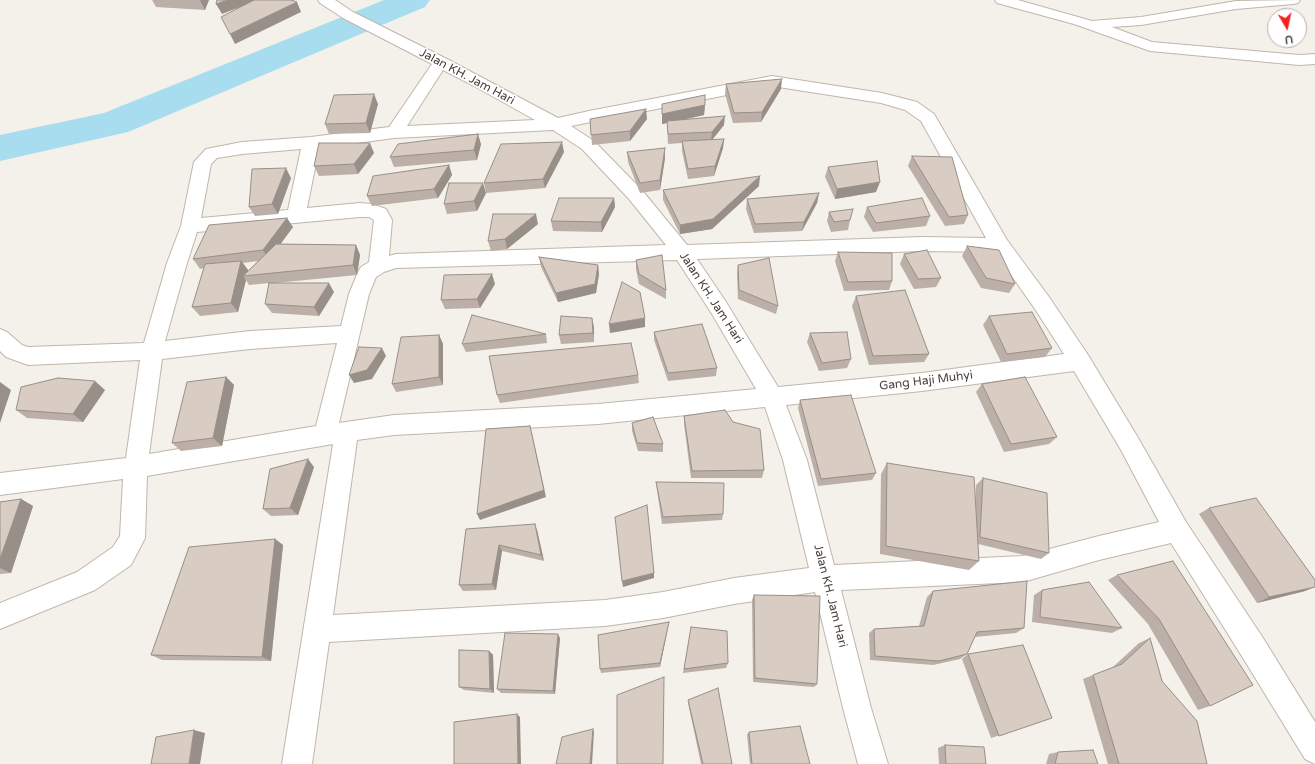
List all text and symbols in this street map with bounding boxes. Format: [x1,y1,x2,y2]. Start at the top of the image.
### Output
north arrow [1267,8,1307,48]
text: U [1284,32,1294,46]
street label: Jalan KH. Jam Hari [417,46,517,108]
street label: Jalan KH. Jam Hari [676,250,746,346]
street label: Gang Haji Muhyi [878,368,974,394]
street label: Jalan KH. Jam Hari [810,543,850,649]

